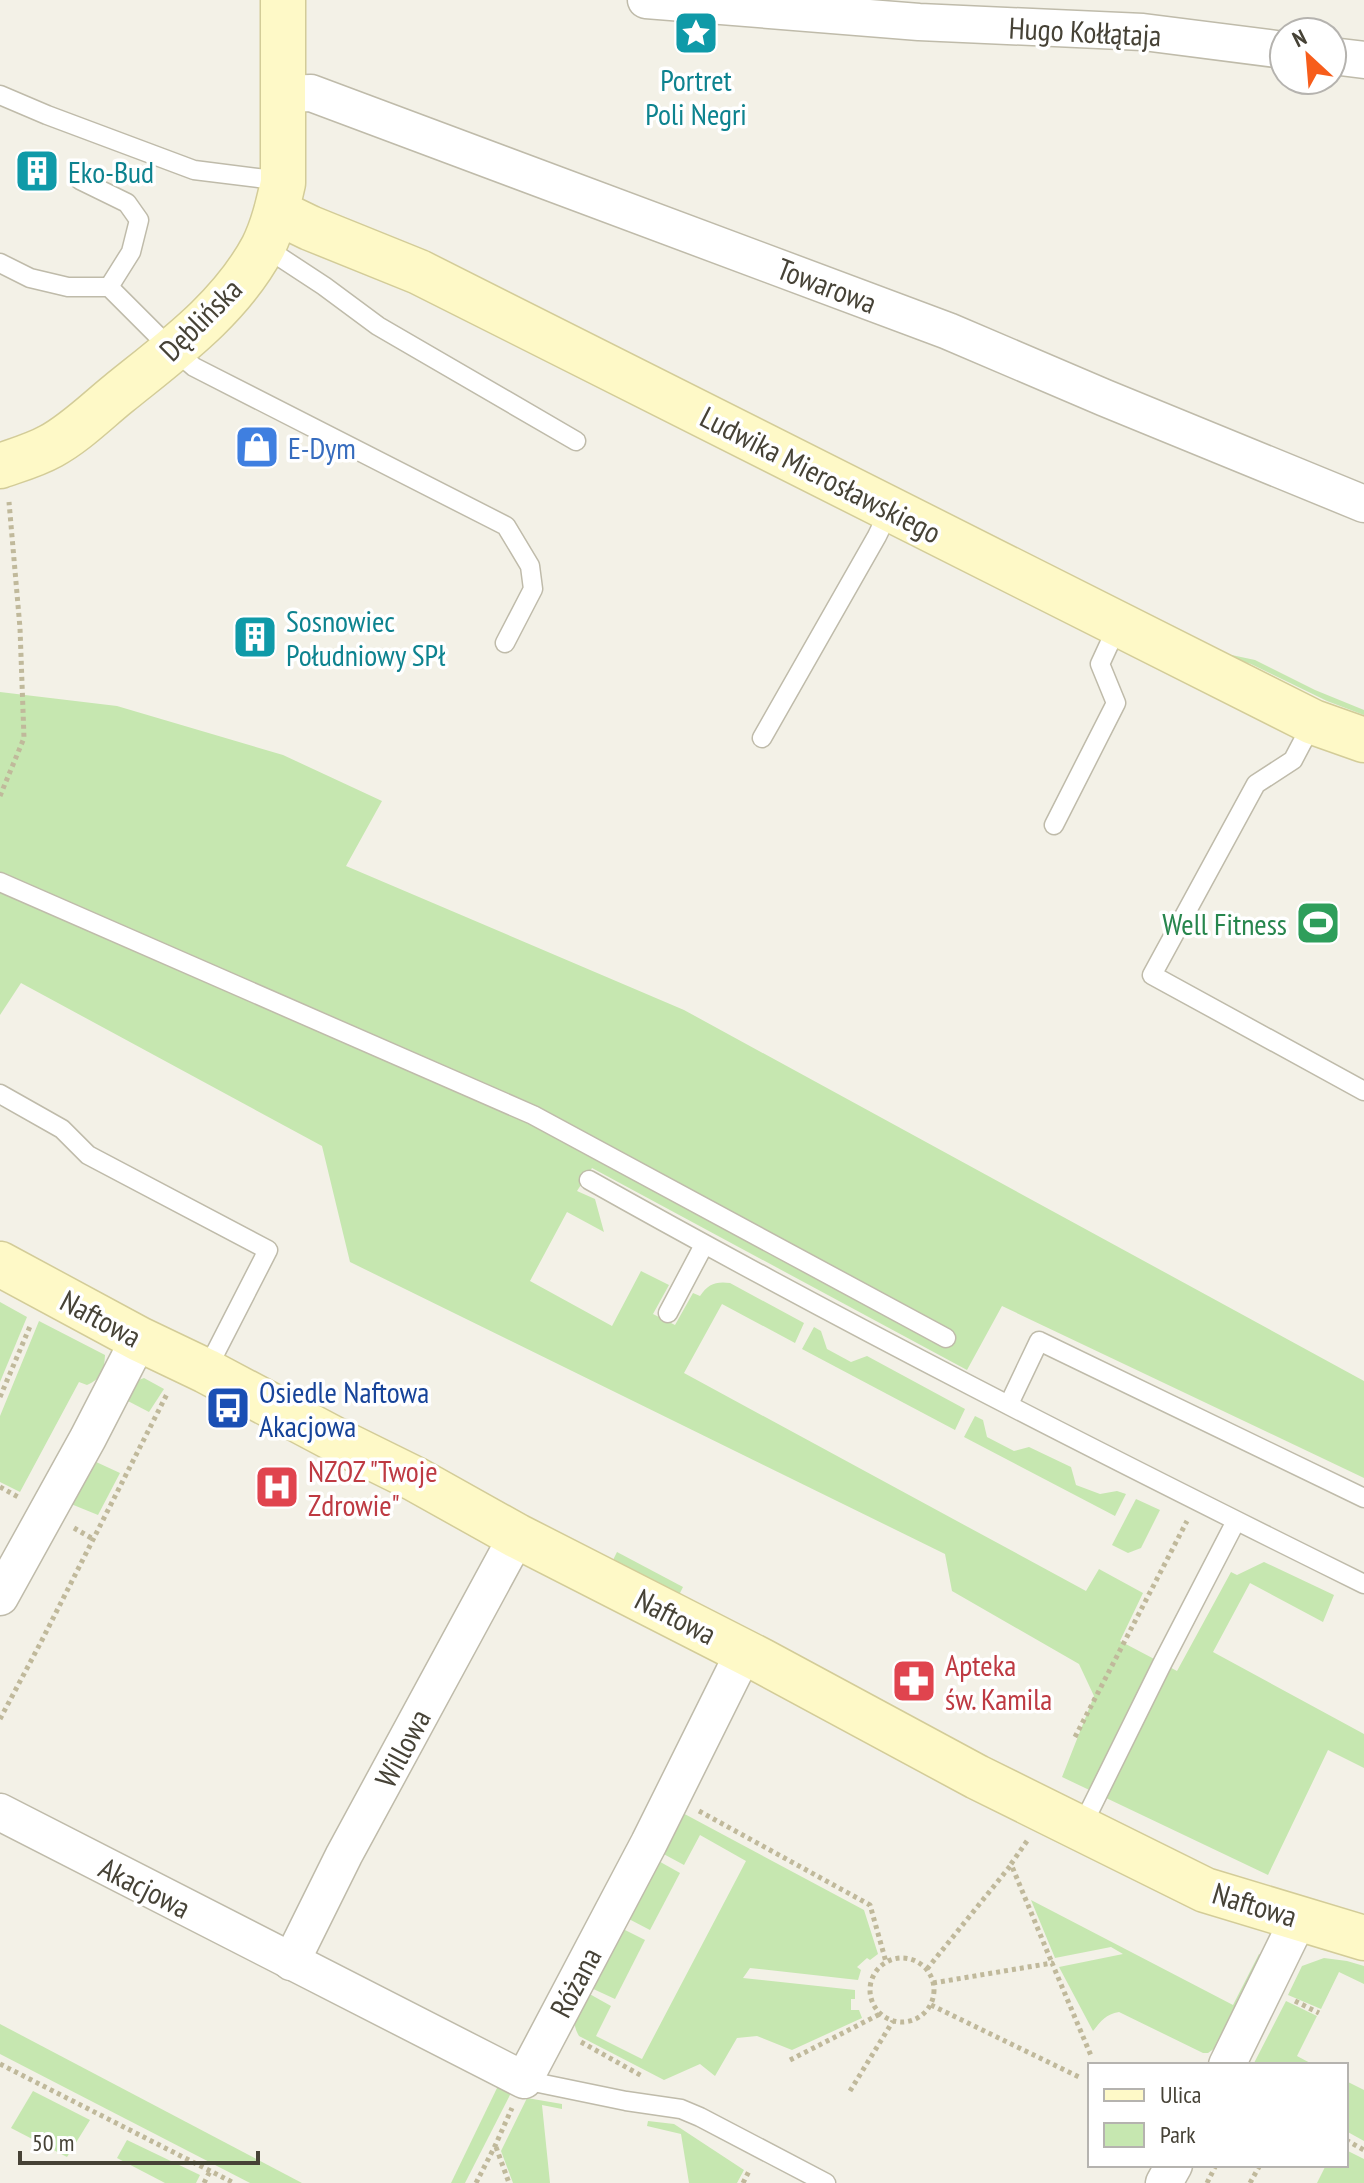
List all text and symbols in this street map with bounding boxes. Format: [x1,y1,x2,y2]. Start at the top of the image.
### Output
street label: Hugo Kołłątaja [1008,8,1162,54]
place icon: Portret Poli Negri [672,9,720,57]
north arrow [1268,16,1348,96]
text: N [1288,23,1311,53]
place label: Portret Poli Negri [645,60,747,133]
building icon: Eko-Bud [13,147,61,195]
place label: Eko-Bud [68,152,154,191]
street label: Towarowa [772,248,882,322]
street label: Dęblińska [150,269,250,369]
street label: Ludwika Mierosławskiego [694,397,948,551]
shop icon: E-Dym [233,423,281,471]
place label: E-Dym [288,428,356,467]
place label: Sosnowiec Południowy SPł [286,601,445,674]
building icon: Sosnowiec Południowy SPł [231,613,279,661]
sports icon: Well Fitness [1294,899,1342,947]
place label: Well Fitness [1162,904,1287,943]
street label: Naftowa [54,1281,148,1355]
place label: Osiedle Naftowa Akacjowa [259,1372,429,1445]
bus stop icon: Osiedle Naftowa Akacjowa [204,1384,252,1432]
place label: NZOZ "Twoje Zdrowie" [308,1451,438,1524]
hospital icon: NZOZ "Twoje Zdrowie" [253,1463,301,1511]
street label: Naftowa [629,1579,723,1653]
place label: Apteka św. Kamila [945,1645,1052,1718]
pharmacy icon: Apteka św. Kamila [890,1657,938,1705]
street label: Willowa [365,1702,439,1794]
street label: Akacjowa [93,1848,197,1926]
street label: Naftowa [1208,1873,1302,1935]
street label: Różana [540,1940,610,2024]
legend [1088,2063,1348,2167]
text: Ulica [1160,2079,1201,2110]
scale bar [20,2115,258,2165]
text: Park [1160,2119,1196,2150]
text: 50 m [32,2127,74,2158]

